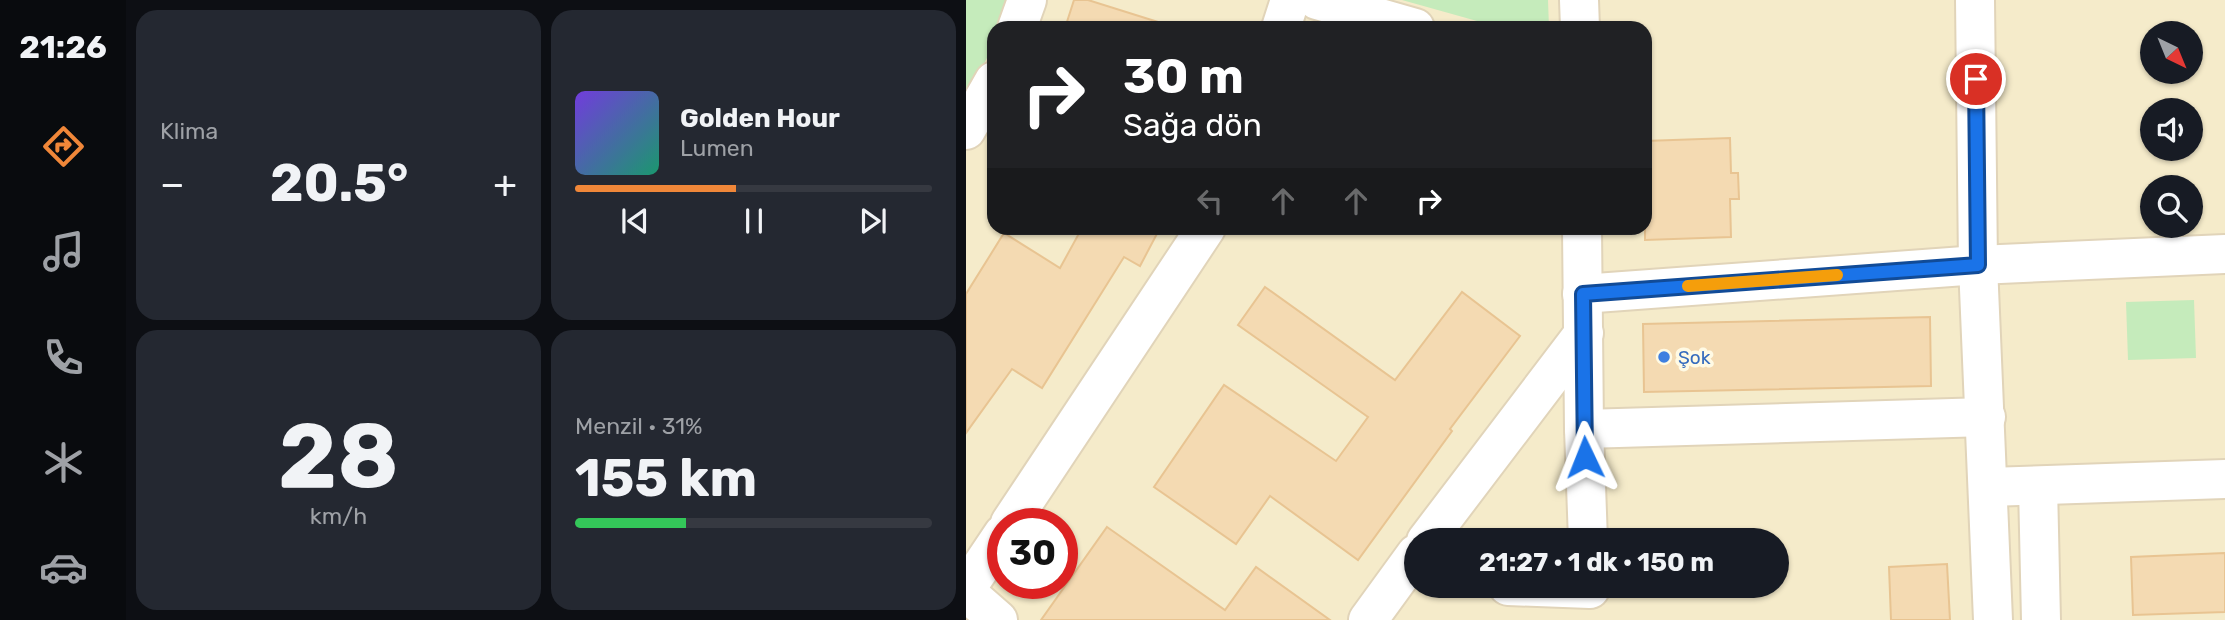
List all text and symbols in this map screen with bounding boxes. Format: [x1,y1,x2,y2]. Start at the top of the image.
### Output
north arrow [2140,21,2203,84]
map controls [2140,21,2203,238]
text: 21:26 [19,28,107,66]
text: 30 m [1123,47,1244,105]
icon: right [1008,49,1099,140]
pin [1946,49,2006,109]
icon: arrive [1957,60,1995,98]
button: sound [2140,98,2203,161]
text: Golden Hour [680,103,840,134]
text: Sağa dön [1123,106,1262,144]
text: Klima [160,117,218,145]
icon: directions [39,122,88,171]
text: Lumen [680,134,754,162]
text: 20.5° [270,152,408,214]
text: − [160,161,185,207]
text: + [493,161,517,207]
button: search [2140,175,2203,238]
icon: left [1191,182,1229,220]
icon: ahead [1264,182,1302,220]
icon: ahead [1337,182,1375,220]
icon: right [1410,182,1448,220]
icon: previous [616,202,654,240]
icon: pause [735,202,773,240]
icon: next [854,202,892,240]
icon: music [39,227,88,276]
icon: phone [39,333,88,382]
place label: Şok [1678,346,1711,369]
marker: Şok [1656,349,1672,365]
text: 28 [278,402,399,510]
text: Menzil · 31% [575,412,703,440]
position arrow [1548,420,1622,494]
icon: climate [39,438,88,487]
text: 155 km [575,447,757,509]
text: km/h [310,502,367,530]
speed limit sign: 30 [987,508,1078,599]
icon: car [39,543,88,592]
text: 21:27 · 1 dk · 150 m [1479,547,1714,578]

